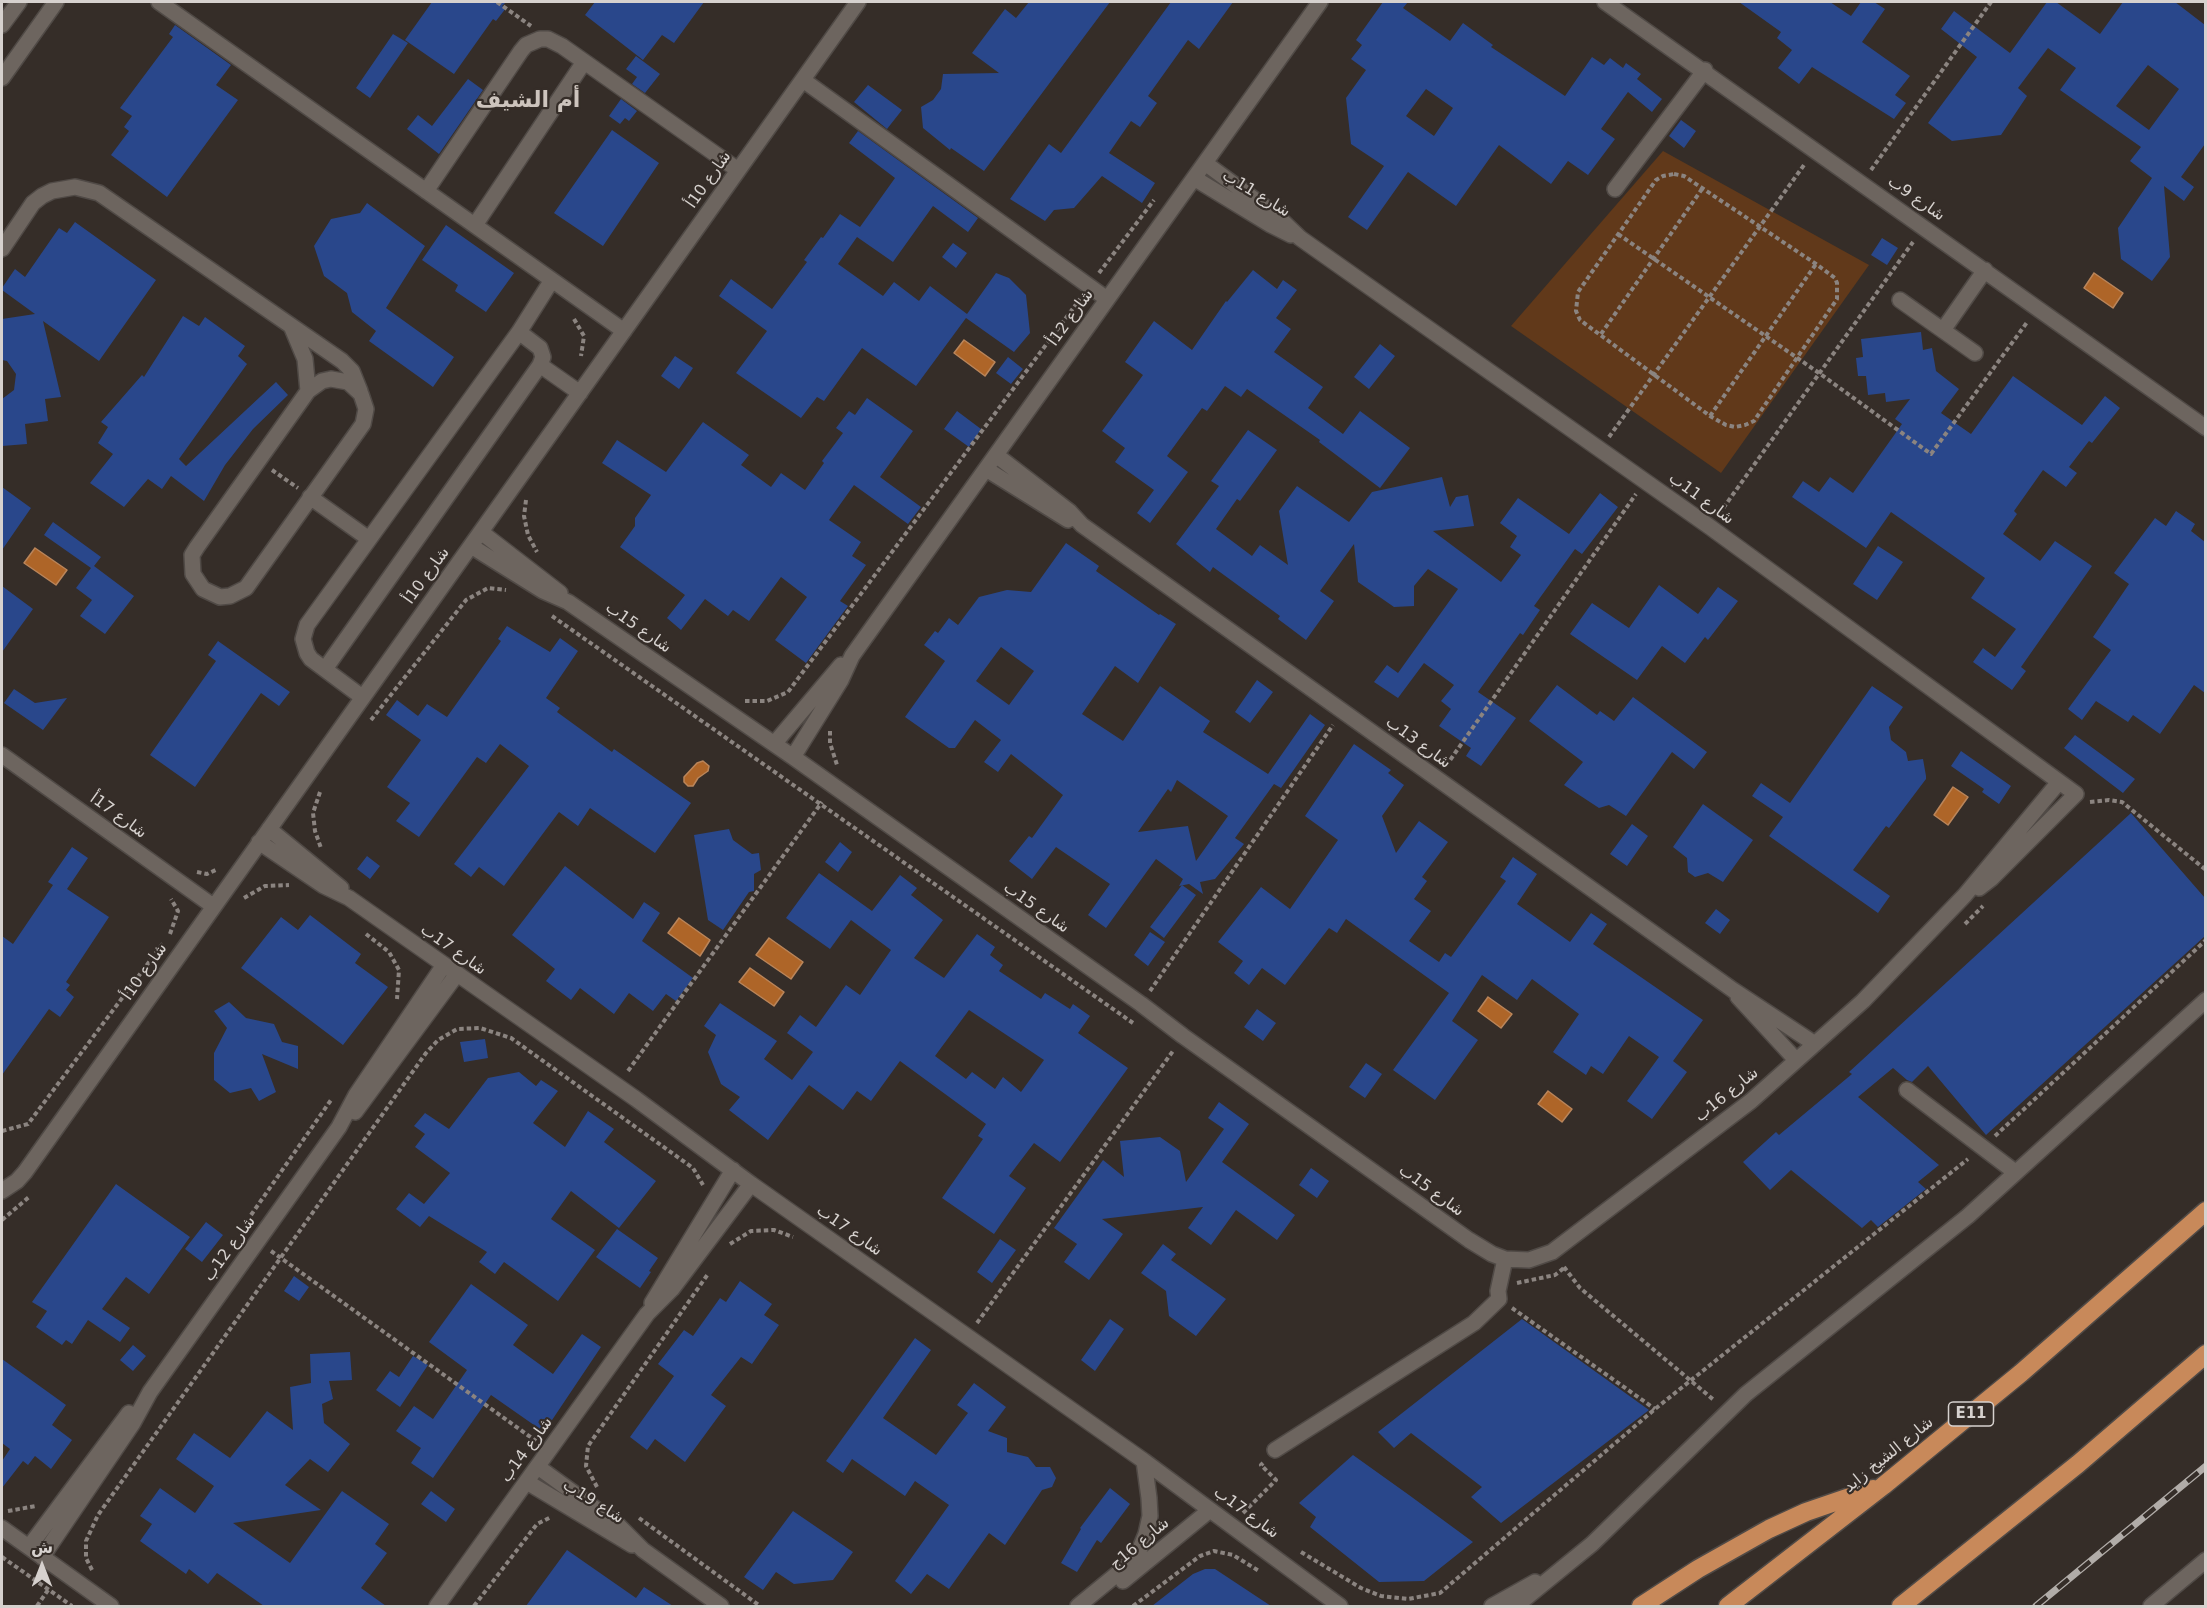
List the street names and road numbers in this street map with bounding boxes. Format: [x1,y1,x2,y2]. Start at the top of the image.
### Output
street label: شارع 10أ [682,148,736,212]
street label: شارع 11ب [1218,166,1294,222]
street label: شارع 9ب [1884,172,1948,226]
street label: شارع 12أ [1044,286,1098,350]
street label: شارع 11ب [1665,469,1737,529]
street label: شارع 10أ [400,544,454,608]
street label: شارع 15ب [601,598,675,658]
street label: شارع 13ب [1382,713,1454,773]
street label: شارع 17أ [86,789,150,843]
street label: شارع 15ب [999,878,1073,938]
street label: شارع 17ب [416,920,490,980]
street label: شارع 10أ [118,940,172,1004]
street label: شارع 16ب [1691,1064,1763,1126]
street label: شارع 15ب [1395,1161,1467,1221]
street label: شارع 17ب [812,1201,886,1261]
street label: شارع 12ب [200,1213,260,1285]
road number: E11 [1948,1402,1994,1426]
street label: شارع الشيخ زايد [1840,1413,1938,1497]
street label: شارع 14ب [497,1414,557,1486]
street label: شاع 19ب [559,1476,627,1528]
street label: شارع 17ب [1210,1483,1282,1543]
street label: شارع 16ج [1107,1514,1173,1574]

